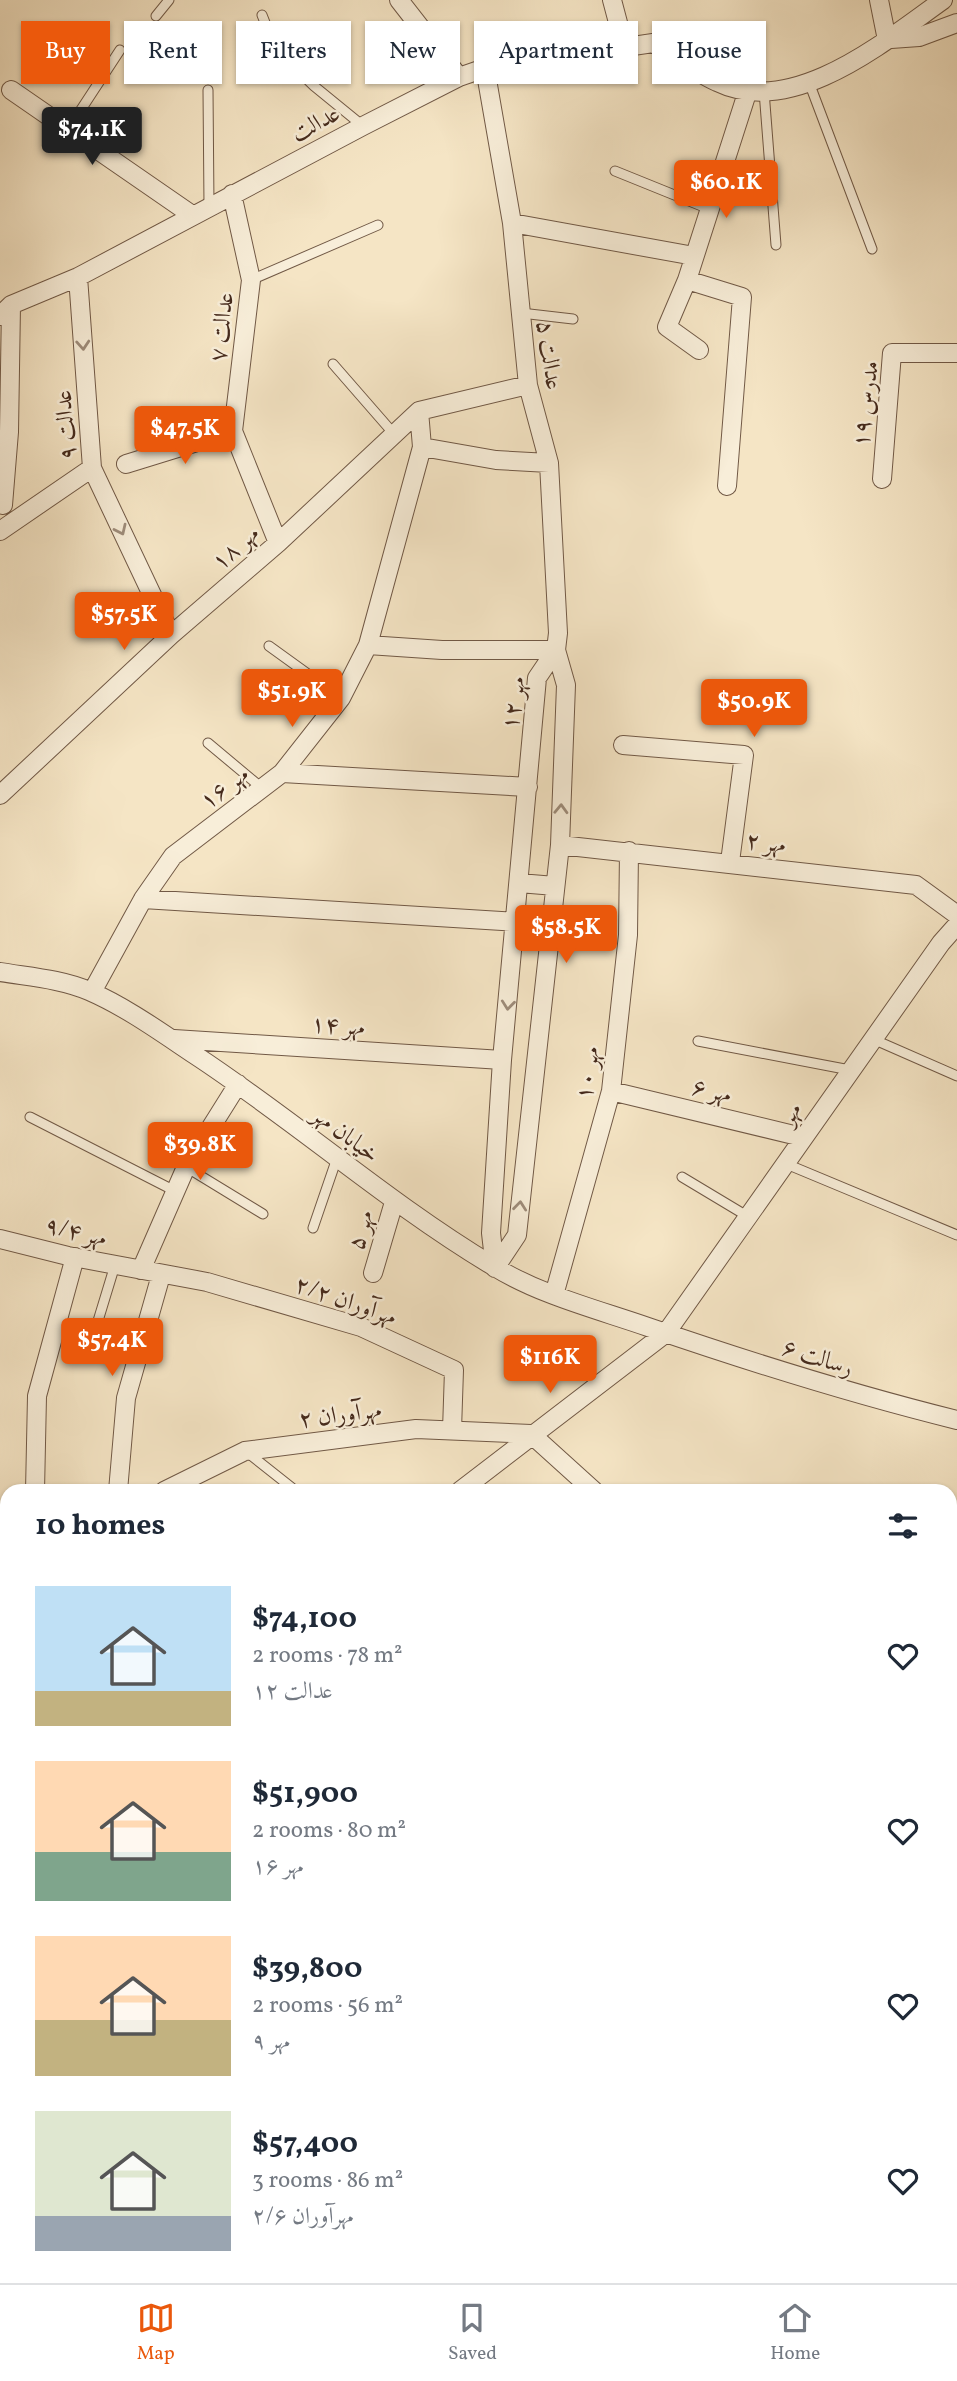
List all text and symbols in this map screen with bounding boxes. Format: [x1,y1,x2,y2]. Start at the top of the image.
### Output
chip: Buy [21,21,110,84]
chip: Rent [124,21,222,84]
chip: Filters [236,21,351,84]
chip: New [365,21,460,84]
chip: Apartment [474,21,638,84]
chip: House [652,21,766,84]
street label: عدالت [285,98,347,152]
pin: $74.1K [35,108,149,167]
text: $74.1K [58,114,126,146]
pin: $60.1K [669,160,783,220]
text: $60.1K [690,167,762,199]
street label: عدالت ۷ [202,290,244,364]
street label: عدالت ۵ [526,318,570,392]
one-way arrow [75,340,90,351]
street label: مدرس ۱۹ [845,359,889,449]
street label: عدالت ۹ [48,389,86,461]
pin: $47.5K [128,406,242,466]
text: $47.5K [150,413,220,445]
street label: مهر ۱۸ [205,518,268,579]
one-way arrow [113,523,127,535]
pin: $57.5K [67,592,181,652]
text: $57.5K [91,599,157,631]
pin: $51.9K [235,670,349,729]
street label: مهر ۱۲ [494,674,536,733]
text: $51.9K [257,676,327,708]
pin: $50.9K [697,680,811,739]
text: $50.9K [717,686,791,718]
street label: مهر ۱۶ [193,759,257,818]
one-way arrow [554,804,569,815]
street label: مهر ۲ [744,825,788,863]
pin: $58.5K [509,906,623,965]
text: $58.5K [531,912,601,944]
one-way arrow [501,999,516,1011]
street label: مهر ۱۴ [310,1008,366,1046]
street label: مهر ۱۰ [568,1044,610,1103]
street label: مهر ۶ [688,1071,735,1113]
street label: مهر [770,1096,812,1135]
street label: خیابان مهر [302,1097,386,1172]
pin: $39.8K [143,1122,257,1182]
text: $39.8K [164,1129,236,1161]
one-way arrow [512,1200,527,1211]
street label: مهر ۵ [340,1207,384,1254]
street label: مهر ۹/۴ [41,1209,110,1257]
street label: مهرآوران ۲/۲ [290,1269,401,1335]
pin: $57.4K [55,1318,169,1378]
text: $57.4K [77,1325,147,1357]
street label: رسالت ۶ [777,1331,857,1386]
pin: $116K [501,1336,599,1395]
text: $116K [520,1342,580,1374]
street label: مهرآوران ۲ [297,1394,384,1438]
text: 10 homes [35,1505,165,1547]
icon: filters [884,1507,922,1545]
text: $74,100 [252,1598,357,1640]
icon: home [91,1614,175,1698]
icon: heart [884,1637,922,1675]
text: 2 rooms · 78 m² [252,1640,403,1672]
text: عدالت ۱۲ [252,1676,333,1708]
text: $51,900 [252,1773,358,1815]
icon: home [91,1789,175,1873]
icon: heart [884,1812,922,1850]
text: 2 rooms · 80 m² [252,1815,406,1847]
text: مهر ۱۶ [252,1851,304,1883]
text: $39,800 [252,1948,362,1990]
icon: home [91,1964,175,2048]
icon: heart [884,1987,922,2025]
text: 2 rooms · 56 m² [252,1990,403,2022]
text: مهر ۹ [252,2026,290,2058]
text: $57,400 [252,2123,358,2165]
icon: home [91,2139,175,2223]
icon: heart [884,2162,922,2200]
text: 3 rooms · 86 m² [252,2165,403,2197]
text: مهرآوران ۲/۶ [252,2201,353,2233]
tab: Map [137,2299,175,2367]
tab: Saved [448,2299,497,2367]
tab: Home [770,2299,820,2367]

